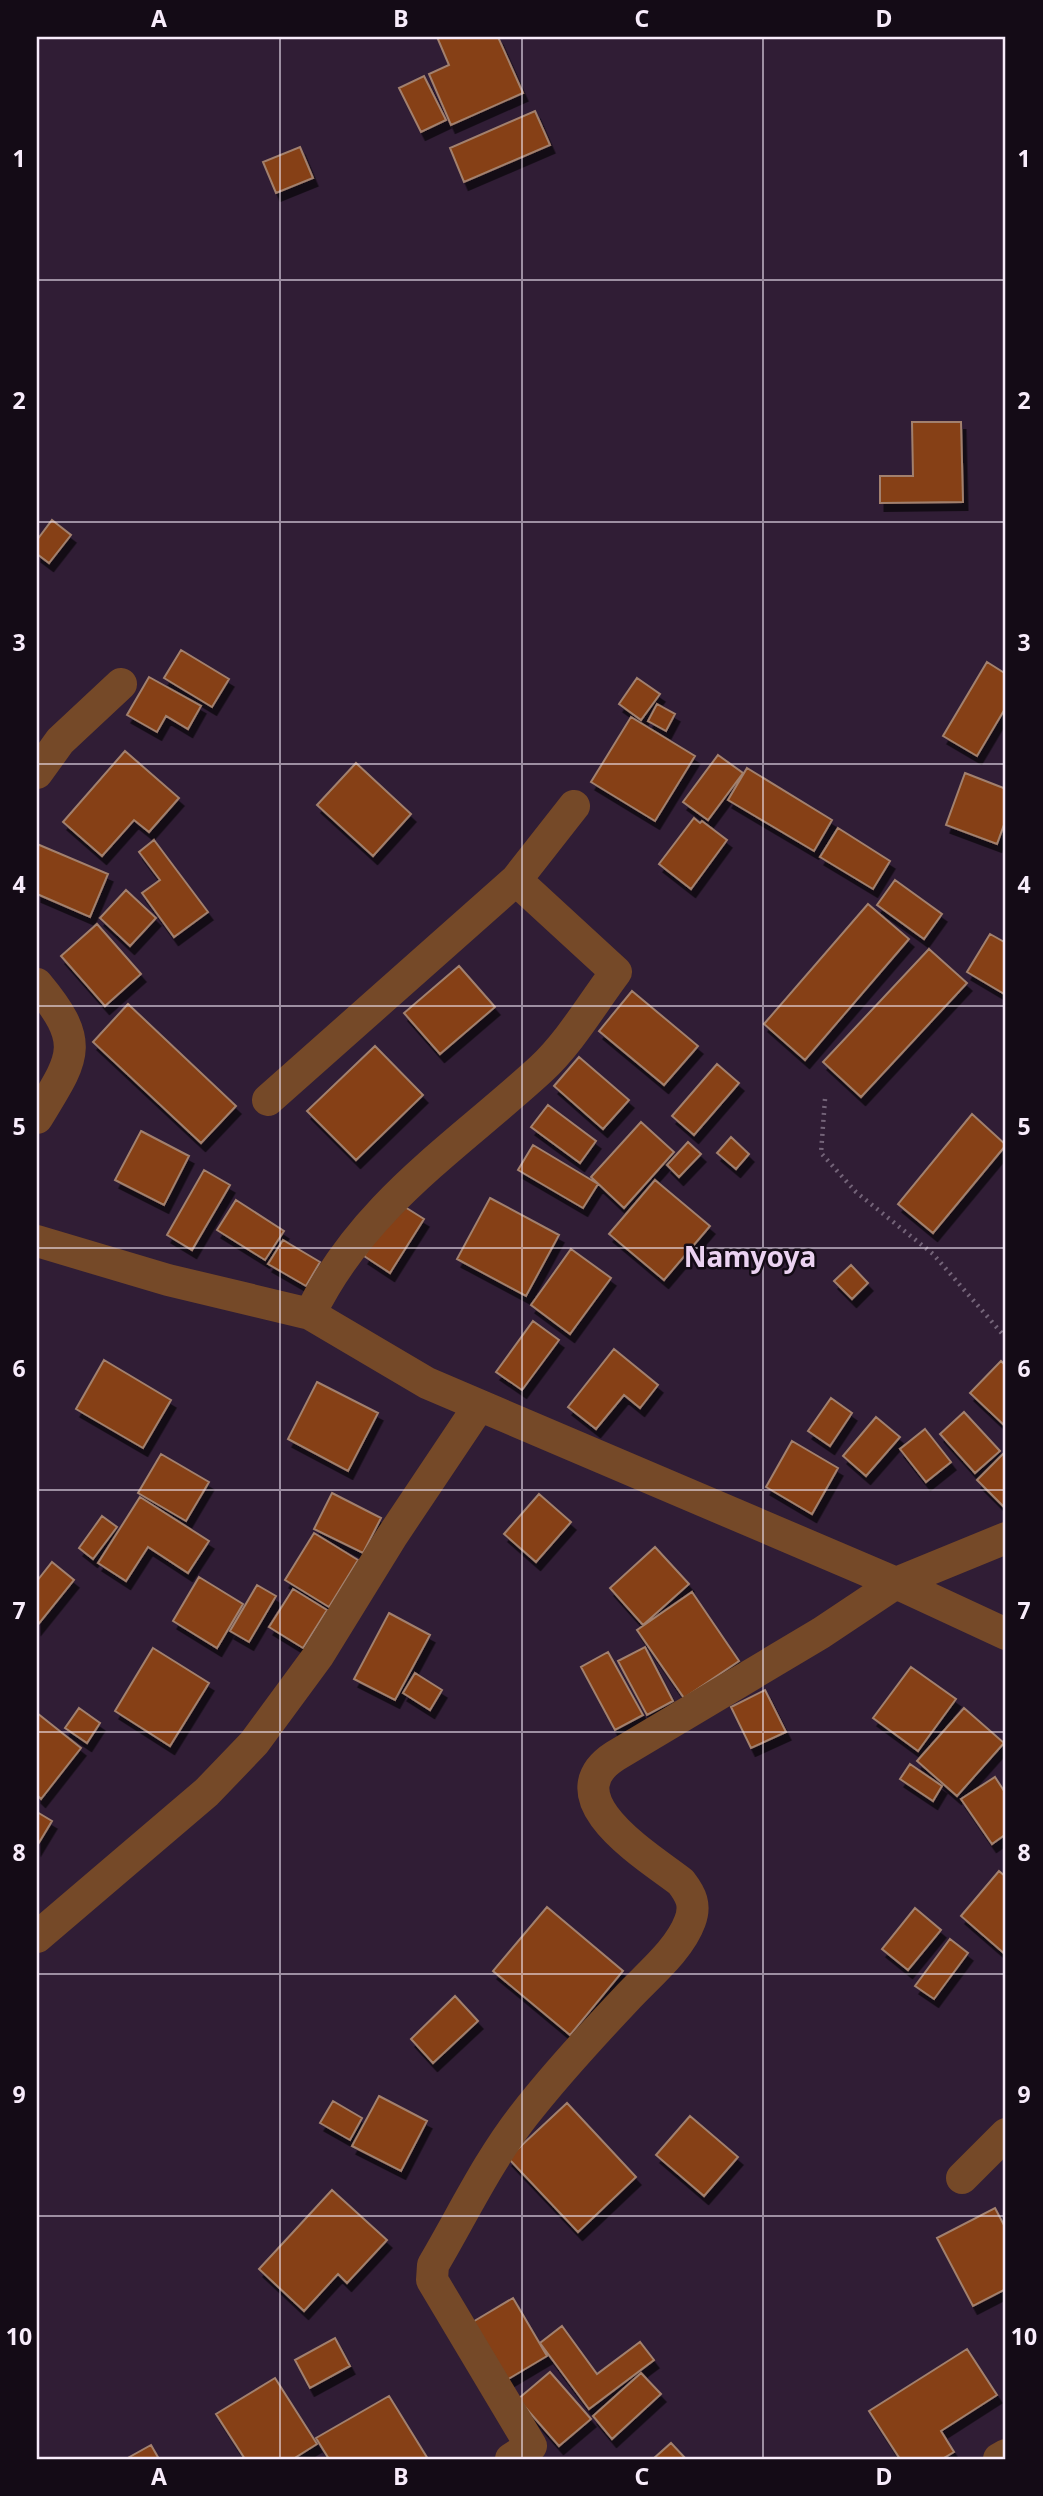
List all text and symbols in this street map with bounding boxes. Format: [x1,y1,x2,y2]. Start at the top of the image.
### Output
text: A [151,2,167,34]
text: B [393,2,409,34]
text: C [635,2,650,34]
text: D [876,2,892,34]
text: 1 [12,142,26,174]
text: 1 [1017,142,1031,174]
text: 2 [12,384,26,416]
text: 2 [1017,384,1031,416]
text: 3 [12,626,26,658]
text: 3 [1017,626,1031,658]
text: 4 [12,868,26,900]
text: 4 [1017,868,1031,900]
text: 5 [12,1110,26,1142]
text: 5 [1017,1110,1031,1142]
district label: Namyoya [684,1237,816,1275]
text: 6 [12,1352,26,1384]
text: 6 [1017,1352,1031,1384]
text: 7 [12,1594,26,1626]
text: 7 [1017,1594,1031,1626]
text: 8 [12,1836,26,1868]
text: 8 [1017,1836,1031,1868]
text: 9 [12,2078,26,2110]
text: 9 [1017,2078,1031,2110]
text: 10 [6,2320,32,2352]
text: 10 [1011,2320,1037,2352]
text: A [151,2460,167,2492]
text: B [393,2460,409,2492]
text: C [635,2460,650,2492]
text: D [876,2460,892,2492]

